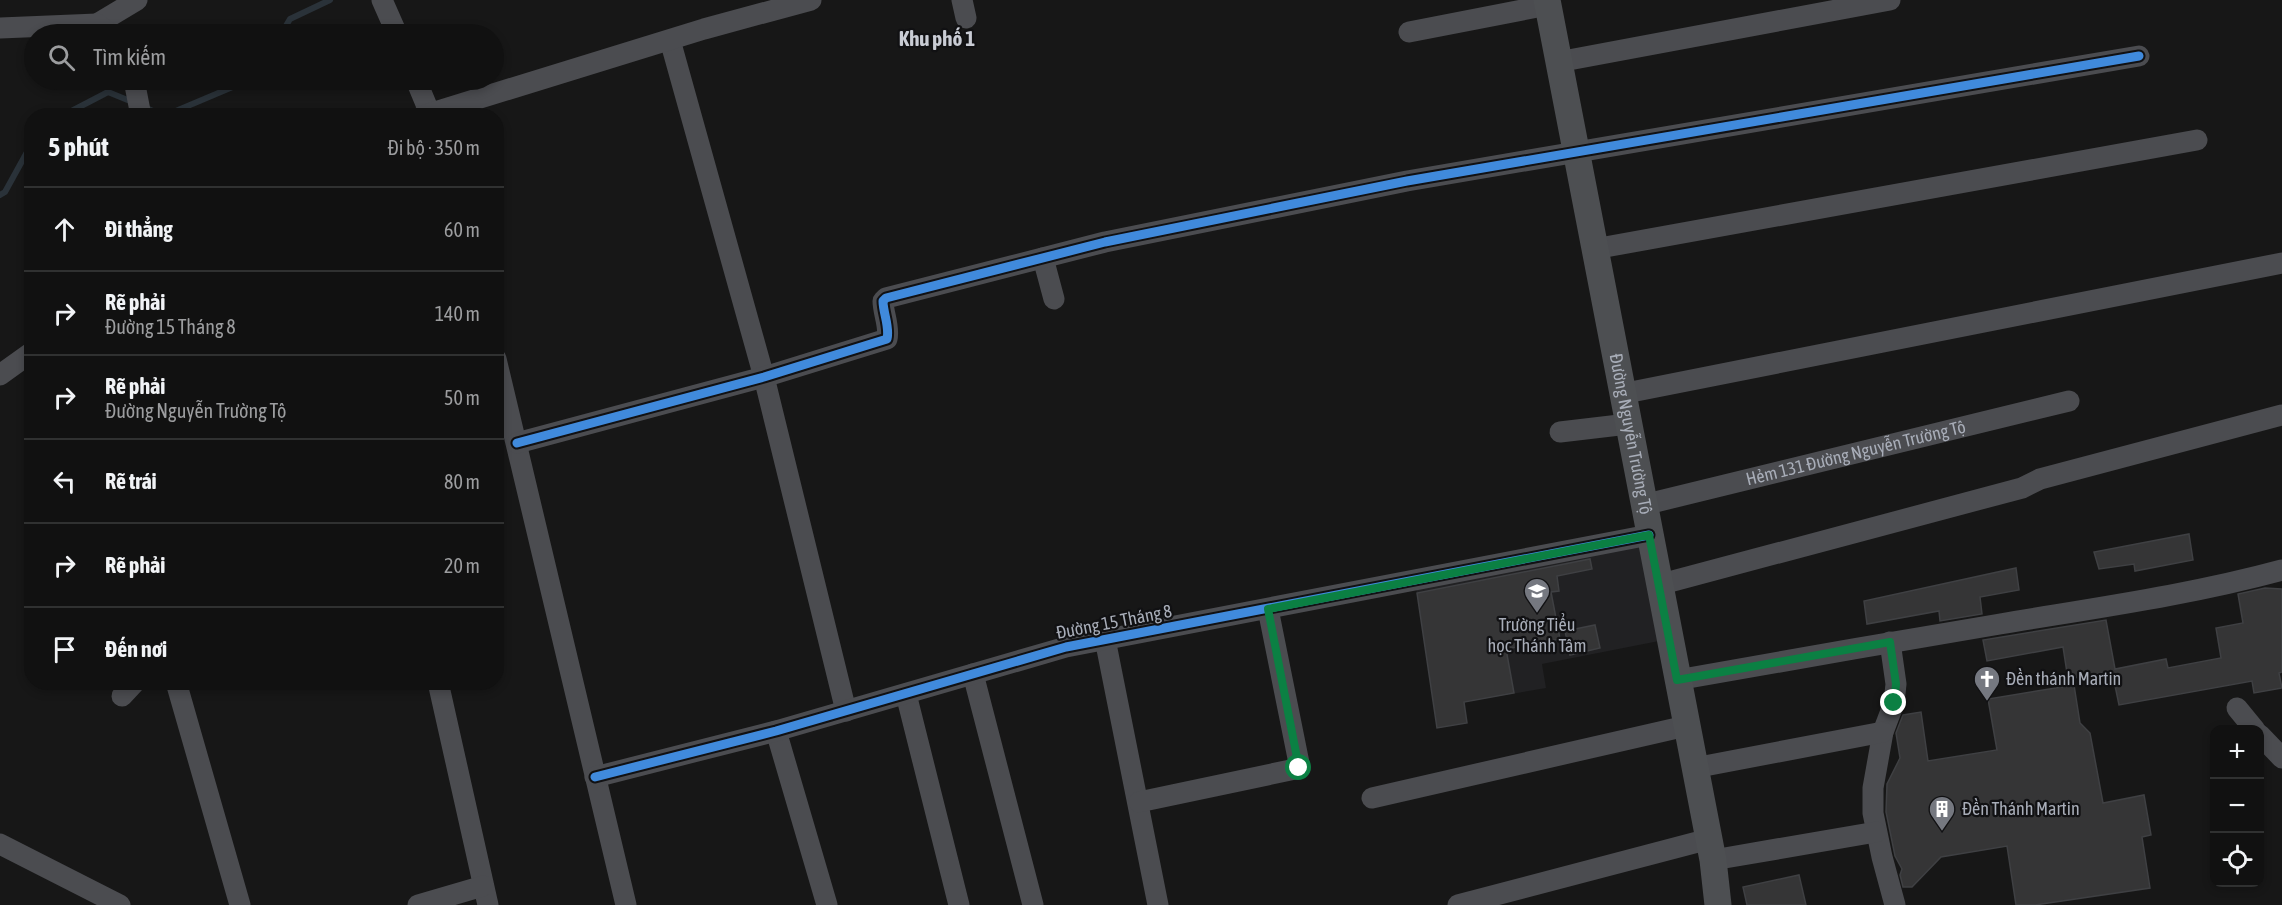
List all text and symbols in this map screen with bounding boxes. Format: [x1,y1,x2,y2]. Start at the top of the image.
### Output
search box [24,24,504,90]
district label: Khu phố 1 [899,26,975,50]
icon: search [45,41,78,74]
text: Tìm kiếm [93,44,166,70]
text: 5 phút [48,132,109,162]
text: Đi bộ · 350 m [387,136,480,159]
icon: ahead [48,213,81,246]
text: Đi thẳng [105,216,173,242]
text: 60 m [444,218,480,241]
text: Rẽ phải [105,289,165,315]
icon: right [48,297,81,330]
text: 140 m [435,302,480,325]
text: Đường 15 Tháng 8 [105,315,236,338]
street label: Đường Nguyễn Trường Tộ [1605,352,1657,516]
text: Rẽ phải [105,373,165,399]
icon: right [48,381,81,414]
text: 50 m [444,386,480,409]
text: Đường Nguyễn Trường Tộ [105,399,286,422]
street label: Hẻm 131 Đường Nguyễn Trường Tộ [1744,416,1968,490]
icon: left [48,465,81,498]
text: Rẽ trái [105,468,157,494]
text: 80 m [444,470,480,493]
icon: right [48,549,81,582]
text: Rẽ phải [105,552,165,578]
text: 20 m [444,554,480,577]
school or university icon: Trường Tiểu học Thánh Tâm [1522,576,1552,614]
street label: Đường 15 Tháng 8 [1054,600,1174,643]
place label: Trường Tiểu học Thánh Tâm [1488,613,1586,656]
icon: arrive [48,633,81,666]
text: Đến nơi [105,636,167,662]
church icon: Đền thánh Martin [1972,664,2002,702]
place label: Đền thánh Martin [2006,667,2121,689]
route end [1880,689,1906,715]
map controls [2210,725,2264,887]
button: + [2210,725,2264,779]
route start [1285,754,1311,780]
button: − [2210,779,2264,833]
building icon: Đền Thánh Martin [1927,794,1957,832]
place label: Đền Thánh Martin [1962,797,2080,819]
button: locate [2210,833,2264,887]

